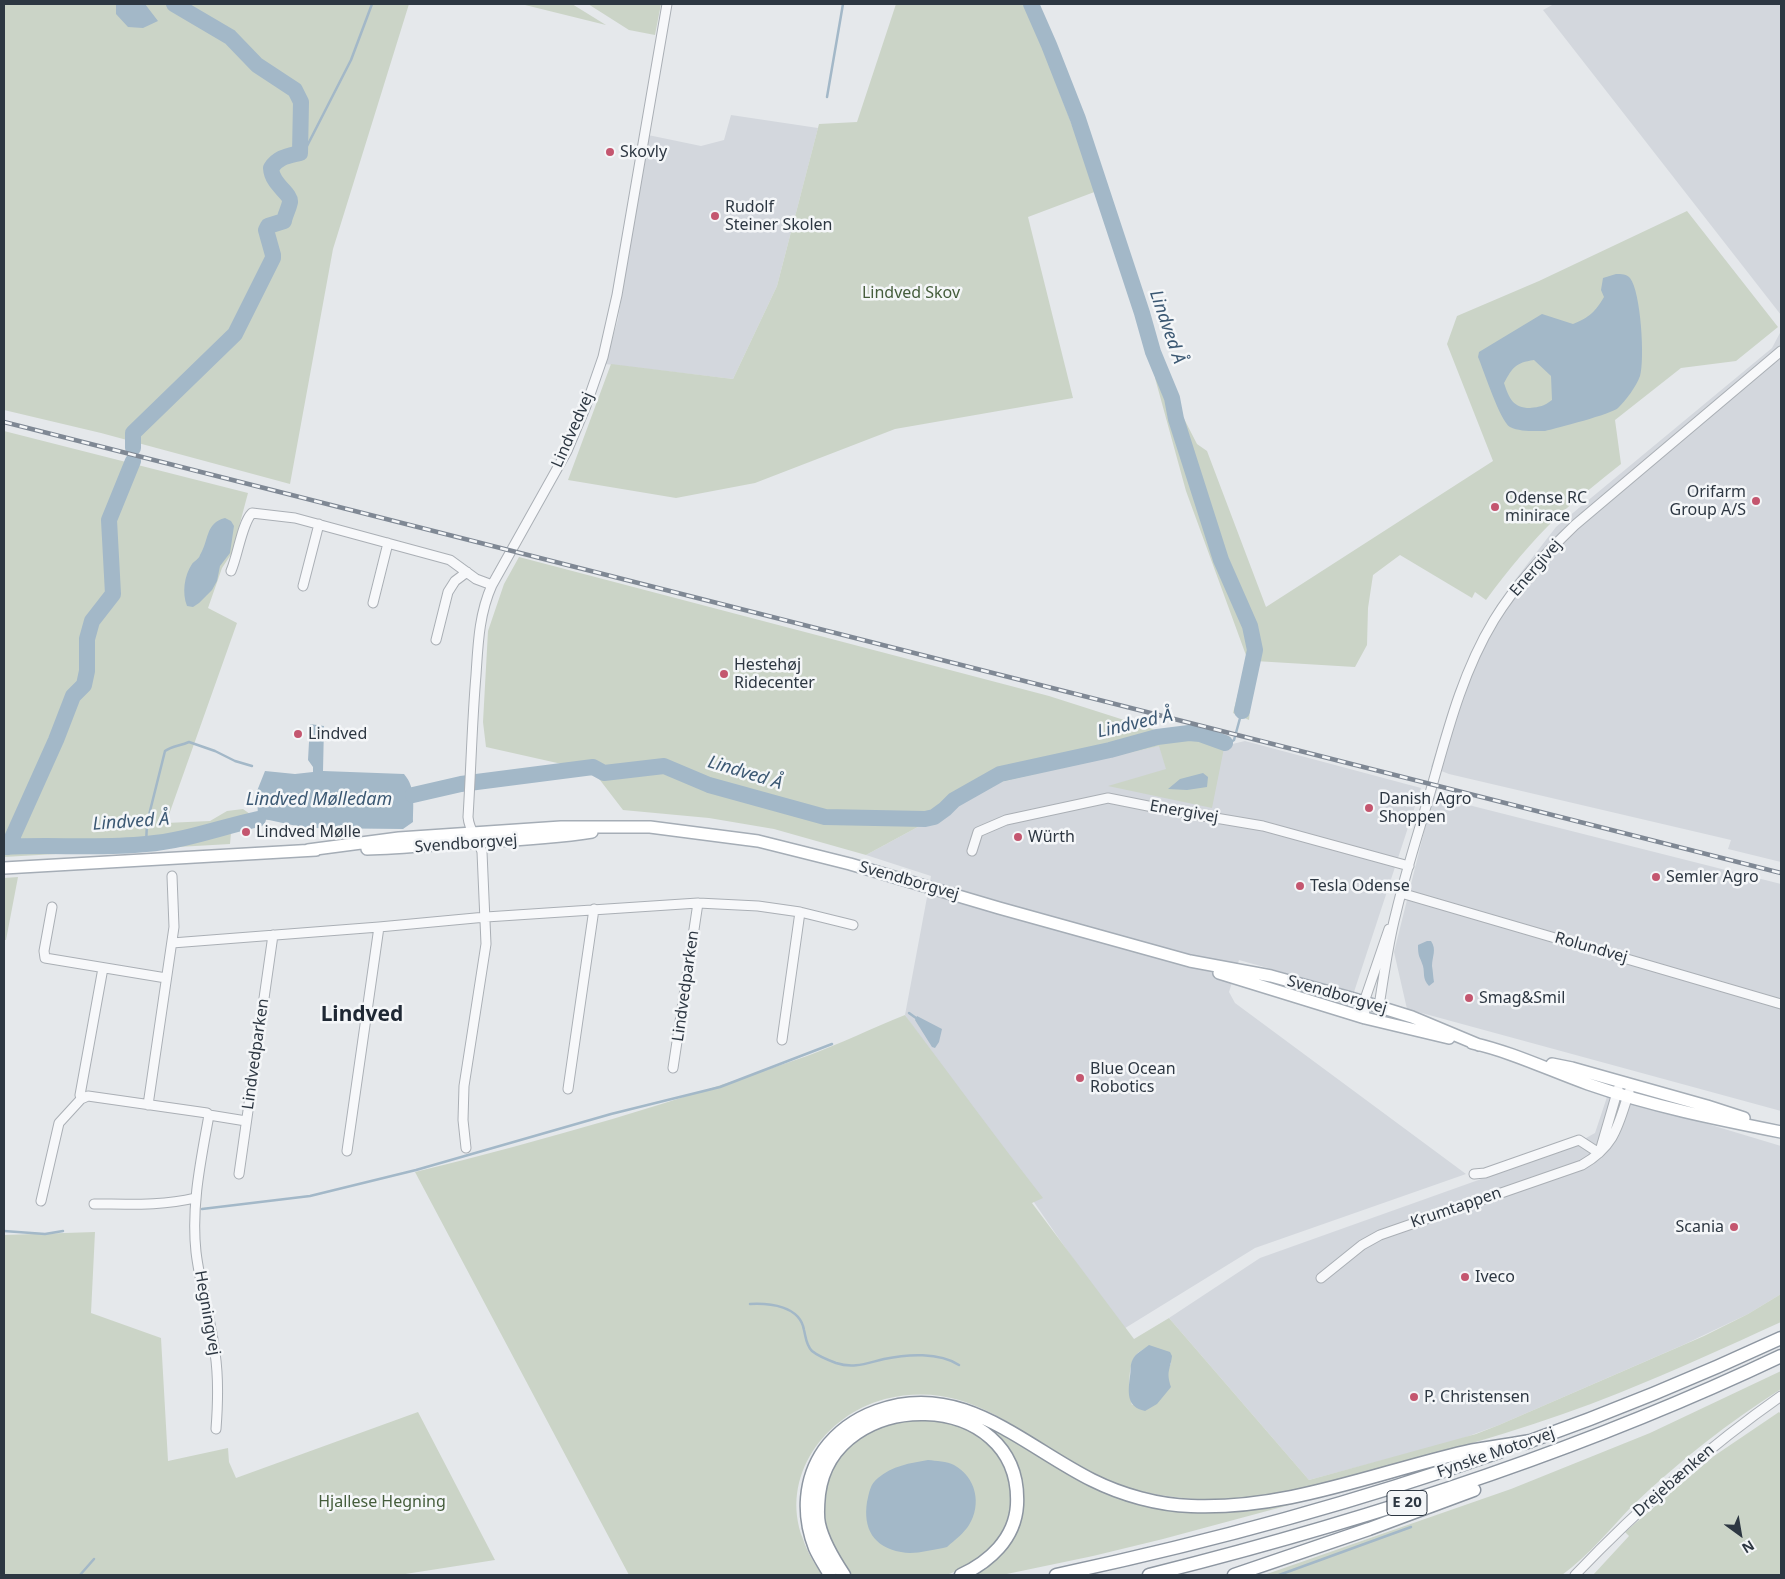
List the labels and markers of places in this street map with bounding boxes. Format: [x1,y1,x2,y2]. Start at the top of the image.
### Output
place label: Skovly [620,142,667,162]
marker: Skovly [604,146,616,158]
place label: Rudolf Steiner Skolen [725,197,832,235]
marker: Rudolf Steiner Skolen [709,210,721,222]
place label: Orifarm Group A/S [1670,482,1746,520]
place label: Odense RC minirace [1505,488,1587,526]
marker: Orifarm Group A/S [1750,495,1762,507]
marker: Odense RC minirace [1489,501,1501,513]
place label: Hestehøj Ridecenter [734,655,815,693]
marker: Hestehøj Ridecenter [718,668,730,680]
place label: Lindved [308,724,367,744]
marker: Lindved [292,728,304,740]
place label: Danish Agro Shoppen [1379,789,1471,827]
marker: Danish Agro Shoppen [1363,802,1375,814]
place label: Lindved Mølle [256,822,361,842]
marker: Lindved Mølle [240,826,252,838]
place label: Würth [1028,827,1075,847]
marker: Würth [1012,831,1024,843]
place label: Semler Agro [1666,867,1759,887]
marker: Semler Agro [1650,871,1662,883]
place label: Tesla Odense [1310,876,1410,896]
marker: Tesla Odense [1294,880,1306,892]
place label: Smag&Smil [1479,988,1565,1008]
marker: Smag&Smil [1463,992,1475,1004]
place label: Blue Ocean Robotics [1090,1059,1176,1097]
marker: Blue Ocean Robotics [1074,1072,1086,1084]
place label: Scania [1676,1217,1724,1237]
marker: Scania [1728,1221,1740,1233]
place label: Iveco [1475,1267,1515,1287]
marker: Iveco [1459,1271,1471,1283]
place label: P. Christensen [1424,1387,1530,1407]
marker: P. Christensen [1408,1391,1420,1403]

